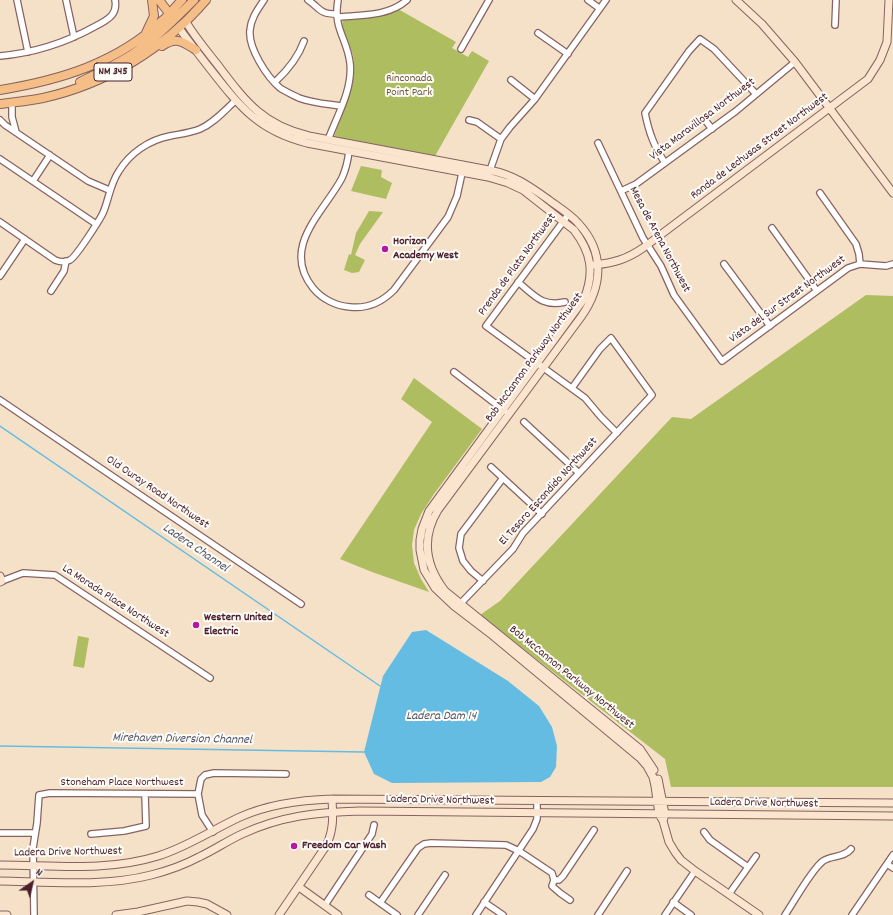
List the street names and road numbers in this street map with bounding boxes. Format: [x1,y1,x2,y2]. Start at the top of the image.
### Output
road number: NM 345 [94,63,132,81]
street label: Vista Maravillosa Northwest [647,76,759,164]
street label: Ronda de Lechusas Street Northwest [688,91,832,203]
street label: Mesa de Arena Northwest [625,185,693,295]
street label: Prenda de Plata Northwest [476,211,560,319]
street label: Vista del Sur Street Northwest [727,253,849,347]
street label: Bob McCannon Parkway Northwest [483,290,587,426]
street label: El Tesaro Escondido Northwest [497,435,601,549]
street label: Old Ouray Road Northwest [103,453,211,533]
street label: La Morada Place Northwest [59,562,171,642]
street label: Bob McCannon Parkway Northwest [506,623,636,733]
street label: Stoneham Place Northwest [61,776,183,790]
street label: Ladera Drive Northwest [386,793,494,809]
street label: Ladera Drive Northwest [710,796,818,812]
street label: Ladera Drive Northwest [14,845,122,861]

